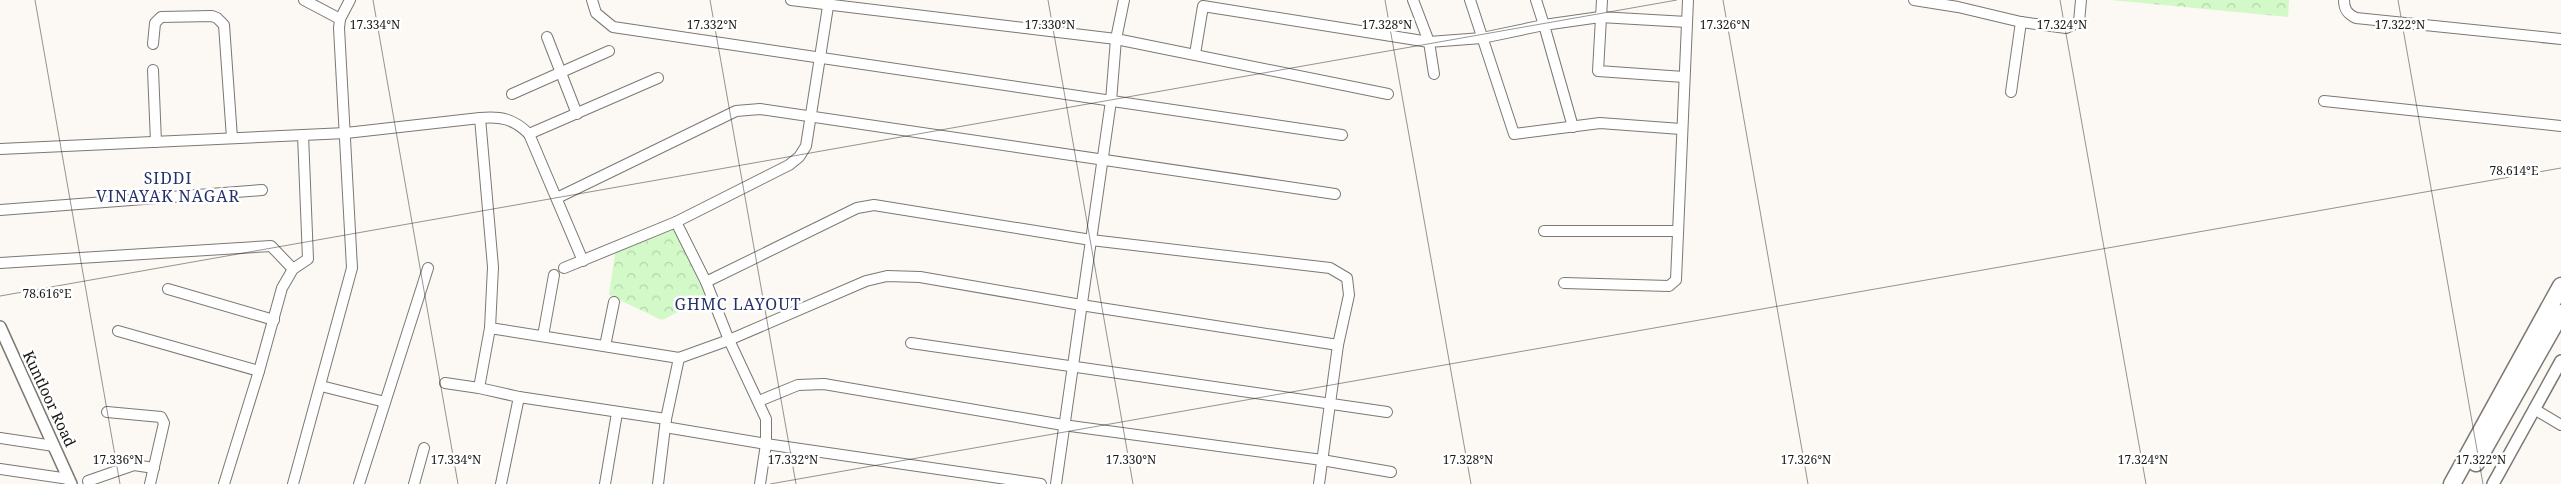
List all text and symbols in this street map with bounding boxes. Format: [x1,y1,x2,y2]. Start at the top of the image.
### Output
text: 17.334°N [350,16,400,33]
text: 17.332°N [687,16,737,33]
text: 17.330°N [1025,16,1075,33]
text: 17.328°N [1362,16,1412,33]
text: 17.326°N [1700,16,1750,33]
text: 17.324°N [2037,16,2087,33]
text: 17.322°N [2375,16,2425,33]
text: 78.614°E [2490,162,2538,179]
district label: SIDDI VINAYAK NAGAR [96,167,240,207]
text: 78.616°E [23,285,71,302]
district label: GHMC LAYOUT [675,293,801,315]
street label: Kuntloor Road [19,347,81,450]
text: 17.336°N [93,451,143,468]
text: 17.334°N [431,451,481,468]
text: 17.332°N [768,451,818,468]
text: 17.330°N [1106,451,1156,468]
text: 17.328°N [1443,451,1493,468]
text: 17.326°N [1781,451,1831,468]
text: 17.324°N [2118,451,2168,468]
text: 17.322°N [2456,451,2506,468]

